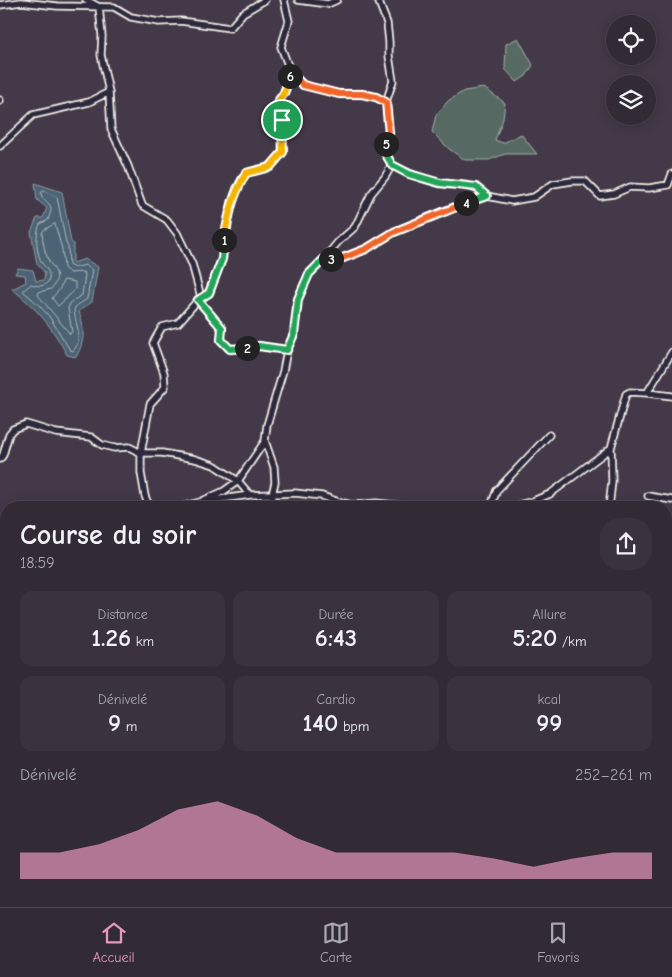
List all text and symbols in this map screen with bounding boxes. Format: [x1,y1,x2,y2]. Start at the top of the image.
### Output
map controls [606,15,656,125]
button: locate [606,15,656,65]
pin: 6 [278,64,302,88]
text: 6 [287,68,294,85]
button: layers [606,75,656,125]
pin [261,99,303,141]
icon: arrive [268,106,296,134]
pin: 5 [374,132,398,156]
text: 5 [383,136,390,153]
pin: 4 [454,190,478,216]
text: 4 [463,195,470,212]
pin: 1 [212,228,236,252]
text: 1 [222,232,227,249]
pin: 3 [318,246,344,272]
text: 3 [328,251,335,268]
pin: 2 [234,336,260,360]
text: 2 [244,340,251,357]
button: share [600,518,652,570]
text: Course du soir [20,519,196,551]
text: 18:59 [20,554,55,572]
text: Distance [98,606,148,623]
text: Durée [318,606,354,623]
text: Allure [532,606,566,623]
text: 1.26 [91,623,131,652]
text: 6:43 [315,623,357,652]
text: 5:20 [512,623,557,652]
text: km [131,633,154,650]
text: /km [557,633,586,650]
text: Dénivelé [98,691,147,708]
text: Cardio [317,691,355,708]
text: kcal [538,691,561,708]
text: 9 [108,708,121,737]
text: 140 [303,708,338,737]
text: 99 [536,708,562,737]
text: m [121,718,137,735]
text: bpm [338,718,369,735]
text: Dénivelé [20,766,76,784]
text: 252–261 m [575,766,652,784]
tab: Accueil [93,919,135,966]
tab: Carte [320,919,352,966]
tab: Favoris [537,919,579,966]

